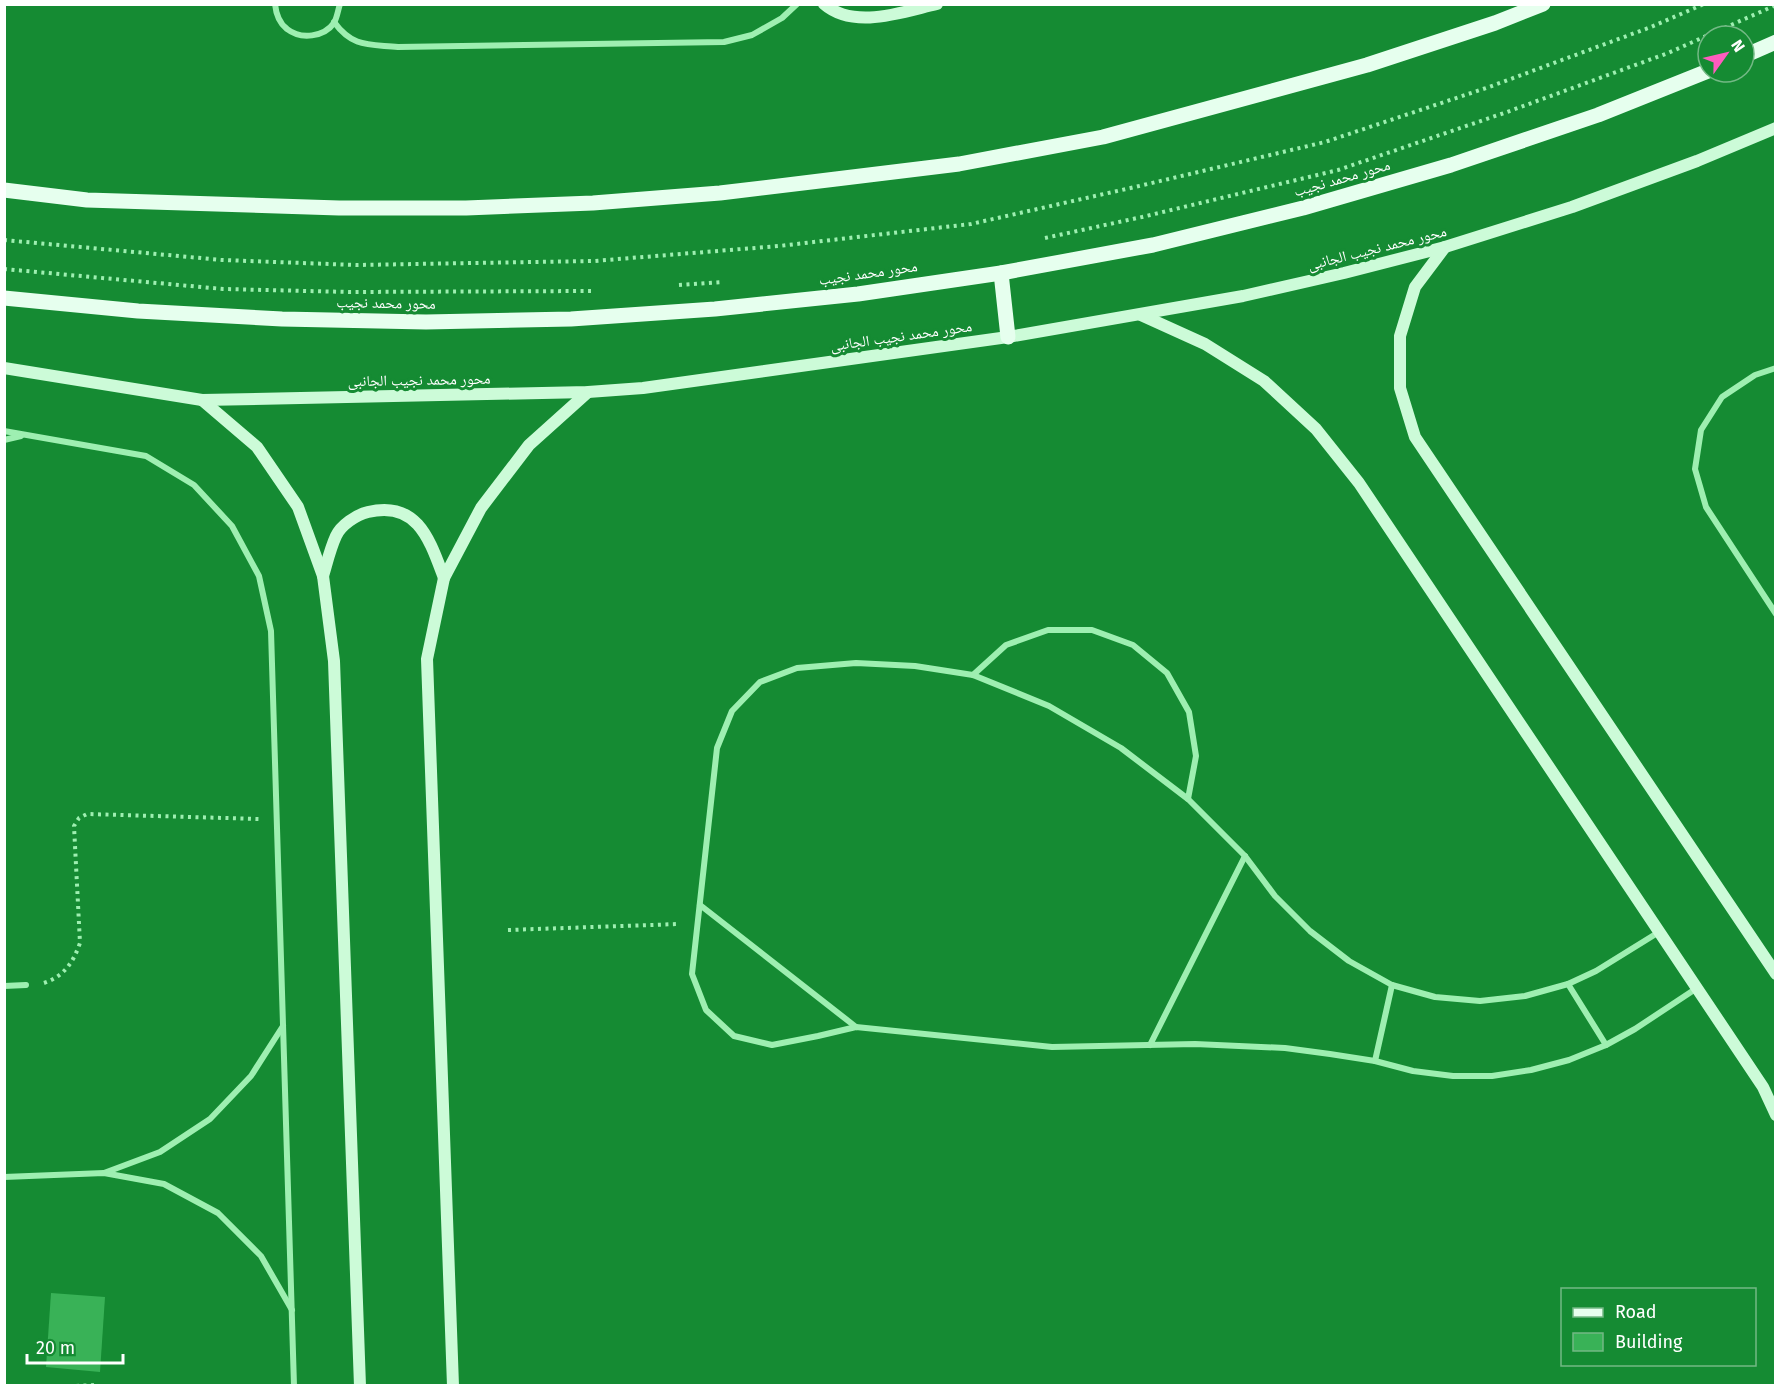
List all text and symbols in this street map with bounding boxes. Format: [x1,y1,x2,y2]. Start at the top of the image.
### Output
north arrow [1696,24,1756,84]
text: N [1727,36,1749,56]
street label: محور محمد نجيب [1292,156,1392,200]
street label: محور محمد نجيب الجانبى [1306,222,1449,275]
street label: محور محمد نجيب [817,257,919,289]
street label: محور محمد نجيب [336,293,436,313]
street label: محور محمد نجيب الجانبى [829,317,973,356]
street label: محور محمد نجيب الجانبى [347,370,491,391]
legend [1561,1288,1756,1366]
text: Road [1615,1301,1657,1323]
scale bar [27,1327,123,1365]
text: Building [1615,1331,1683,1353]
text: 20 m [36,1337,75,1359]

